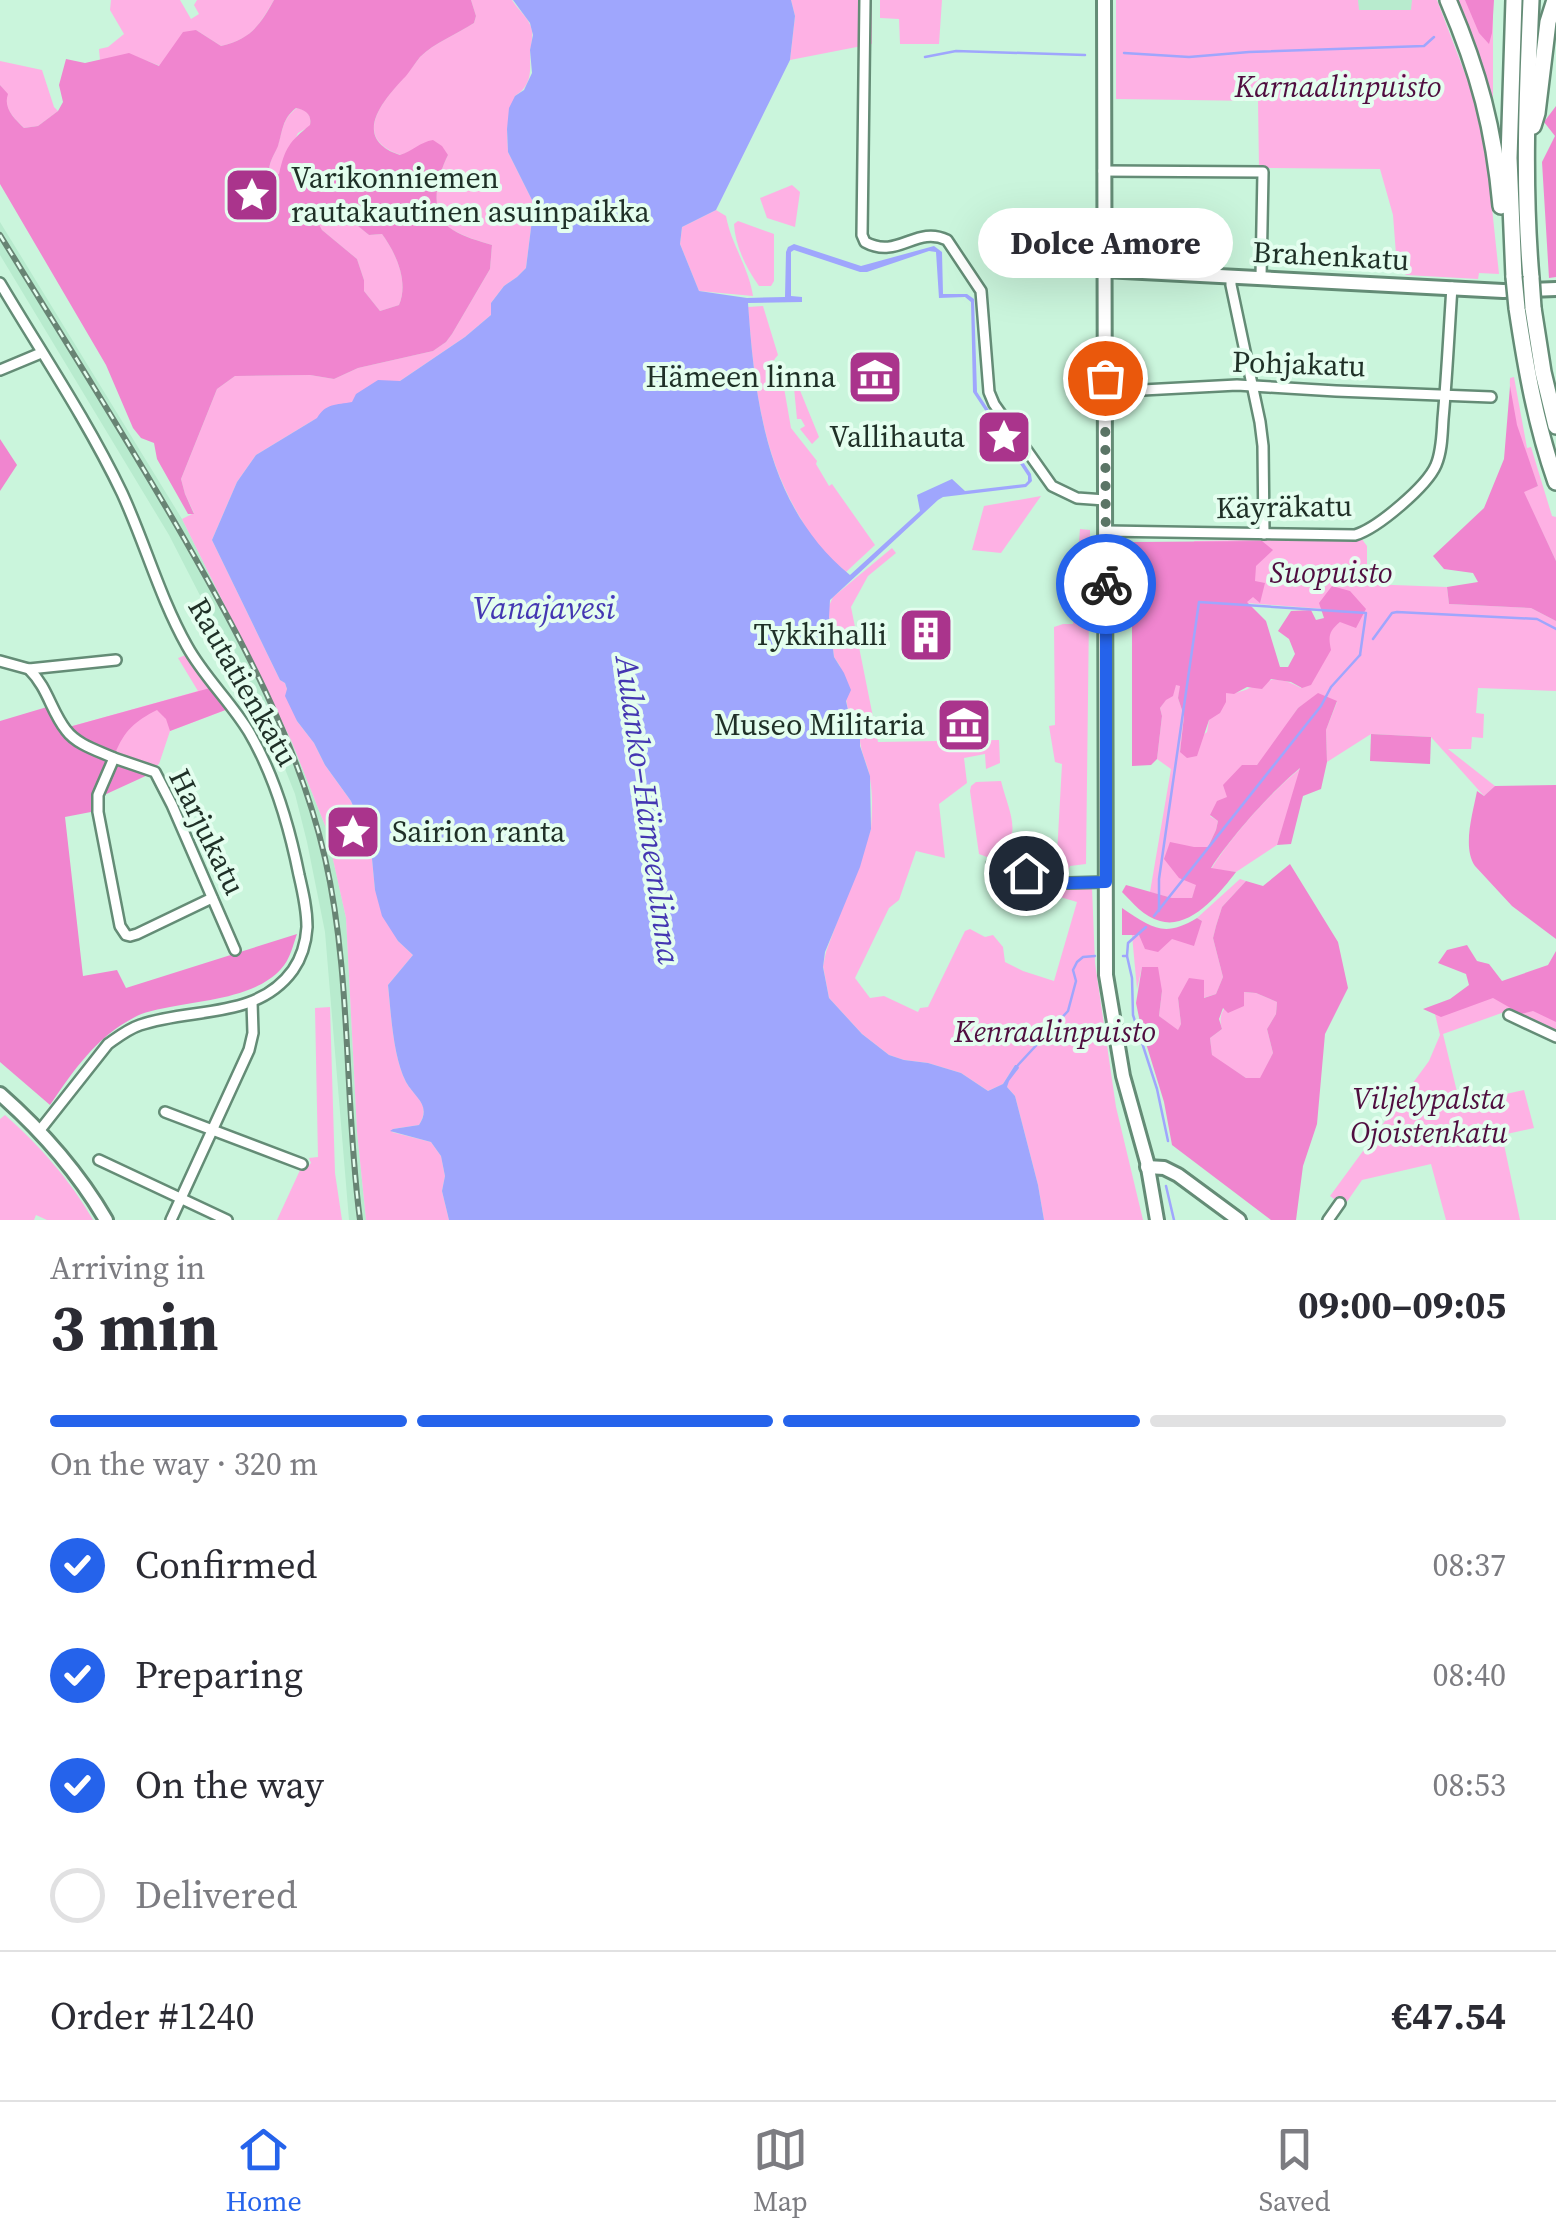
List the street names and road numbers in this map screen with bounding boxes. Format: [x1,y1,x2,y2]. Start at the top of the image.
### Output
street label: Brahenkatu [1252,231,1410,280]
street label: Pohjakatu [1231,341,1367,386]
street label: Käyräkatu [1215,485,1353,528]
street label: Rautatienkatu [179,590,308,774]
street label: Harjukatu [159,762,256,902]

